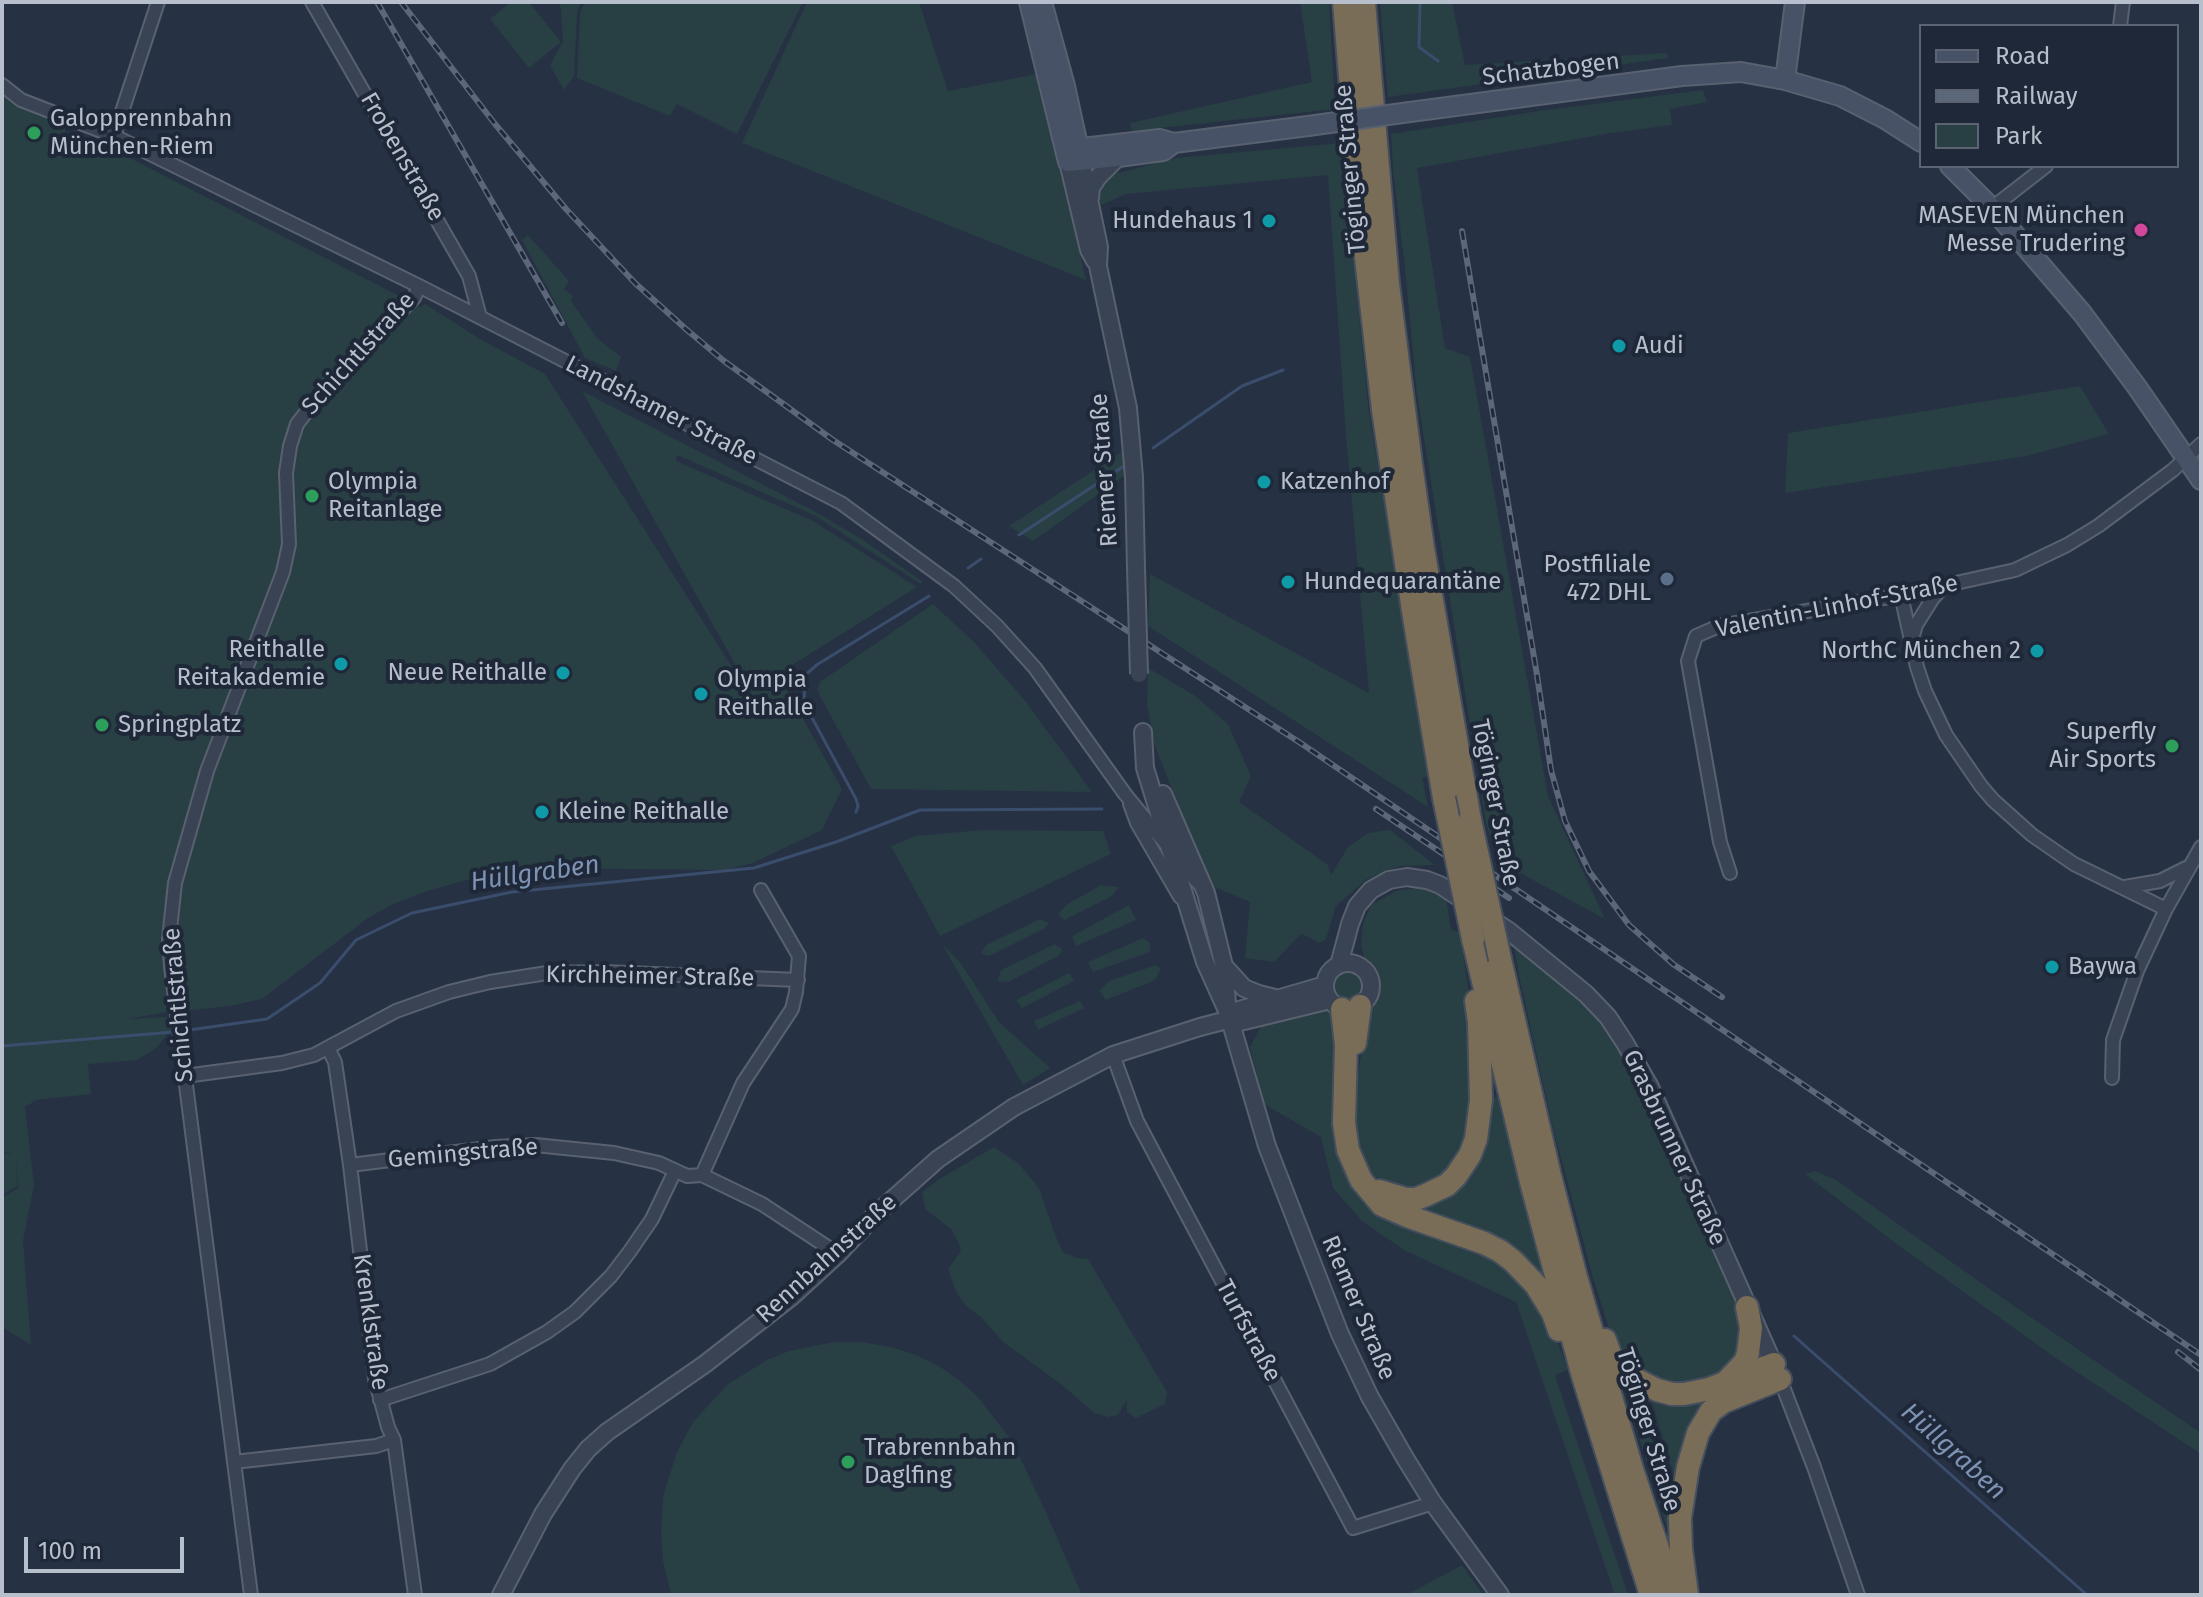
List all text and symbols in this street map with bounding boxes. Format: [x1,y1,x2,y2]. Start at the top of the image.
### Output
legend [1919,24,2179,168]
text: Road [1995,42,2050,70]
street label: Schatzbogen [1481,47,1621,93]
text: Railway [1995,82,2078,110]
street label: Töginger Straße [1329,83,1373,255]
street label: Frobenstraße [354,88,450,226]
place label: Galopprennbahn München-Riem [50,105,232,161]
text: Park [1995,122,2042,150]
marker: Galopprennbahn München-Riem [25,124,43,142]
place label: MASEVEN München Messe Trudering [1918,202,2125,258]
place label: Hundehaus 1 [1112,207,1253,235]
marker: Hundehaus 1 [1260,212,1278,230]
marker: MASEVEN München Messe Trudering [2132,221,2150,239]
street label: Schichtlstraße [296,287,422,421]
place label: Audi [1635,332,1684,360]
marker: Audi [1610,337,1628,355]
street label: Landshamer Straße [560,350,762,472]
street label: Riemer Straße [1085,392,1125,548]
place label: Olympia Reitanlage [328,468,443,524]
place label: Katzenhof [1280,468,1389,496]
marker: Katzenhof [1255,473,1273,491]
marker: Olympia Reitanlage [303,487,321,505]
place label: Postfiliale 472 DHL [1543,551,1651,607]
place label: Hundequarantäne [1304,568,1501,596]
street label: Valentin-Linhof-Straße [1713,569,1961,645]
marker: Postfiliale 472 DHL [1658,570,1676,588]
marker: Hundequarantäne [1279,573,1297,591]
place label: Reithalle Reitakademie [177,636,325,692]
place label: NorthC München 2 [1821,637,2021,665]
marker: NorthC München 2 [2028,642,2046,660]
marker: Reithalle Reitakademie [332,655,350,673]
place label: Neue Reithalle [388,659,547,687]
marker: Neue Reithalle [554,664,572,682]
place label: Olympia Reithalle [717,666,814,722]
marker: Olympia Reithalle [692,685,710,703]
place label: Springplatz [118,711,241,739]
marker: Springplatz [93,716,111,734]
street label: Töginger Straße [1465,717,1525,889]
place label: Superfly Air Sports [2049,718,2156,774]
marker: Superfly Air Sports [2163,737,2181,755]
place label: Kleine Reithalle [558,798,729,826]
marker: Kleine Reithalle [533,803,551,821]
water label: Hüllgraben [469,850,601,898]
street label: Schichtlstraße [158,927,200,1083]
place label: Baywa [2068,953,2137,981]
marker: Baywa [2043,958,2061,976]
street label: Kirchheimer Straße [545,961,755,993]
street label: Grasbrunner Straße [1616,1046,1732,1250]
street label: Gemingstraße [387,1133,539,1175]
street label: Rennbahnstraße [751,1188,903,1330]
street label: Riemer Straße [1315,1231,1401,1385]
street label: Krenklstraße [346,1252,394,1392]
street label: Turfstraße [1209,1275,1287,1387]
street label: Töginger Straße [1609,1345,1687,1515]
water label: Hüllgraben [1894,1397,2012,1507]
place label: Trabrennbahn Daglfing [864,1434,1016,1490]
marker: Trabrennbahn Daglfing [839,1453,857,1471]
scale bar [28,1521,188,1571]
text: 100 m [38,1537,102,1565]

